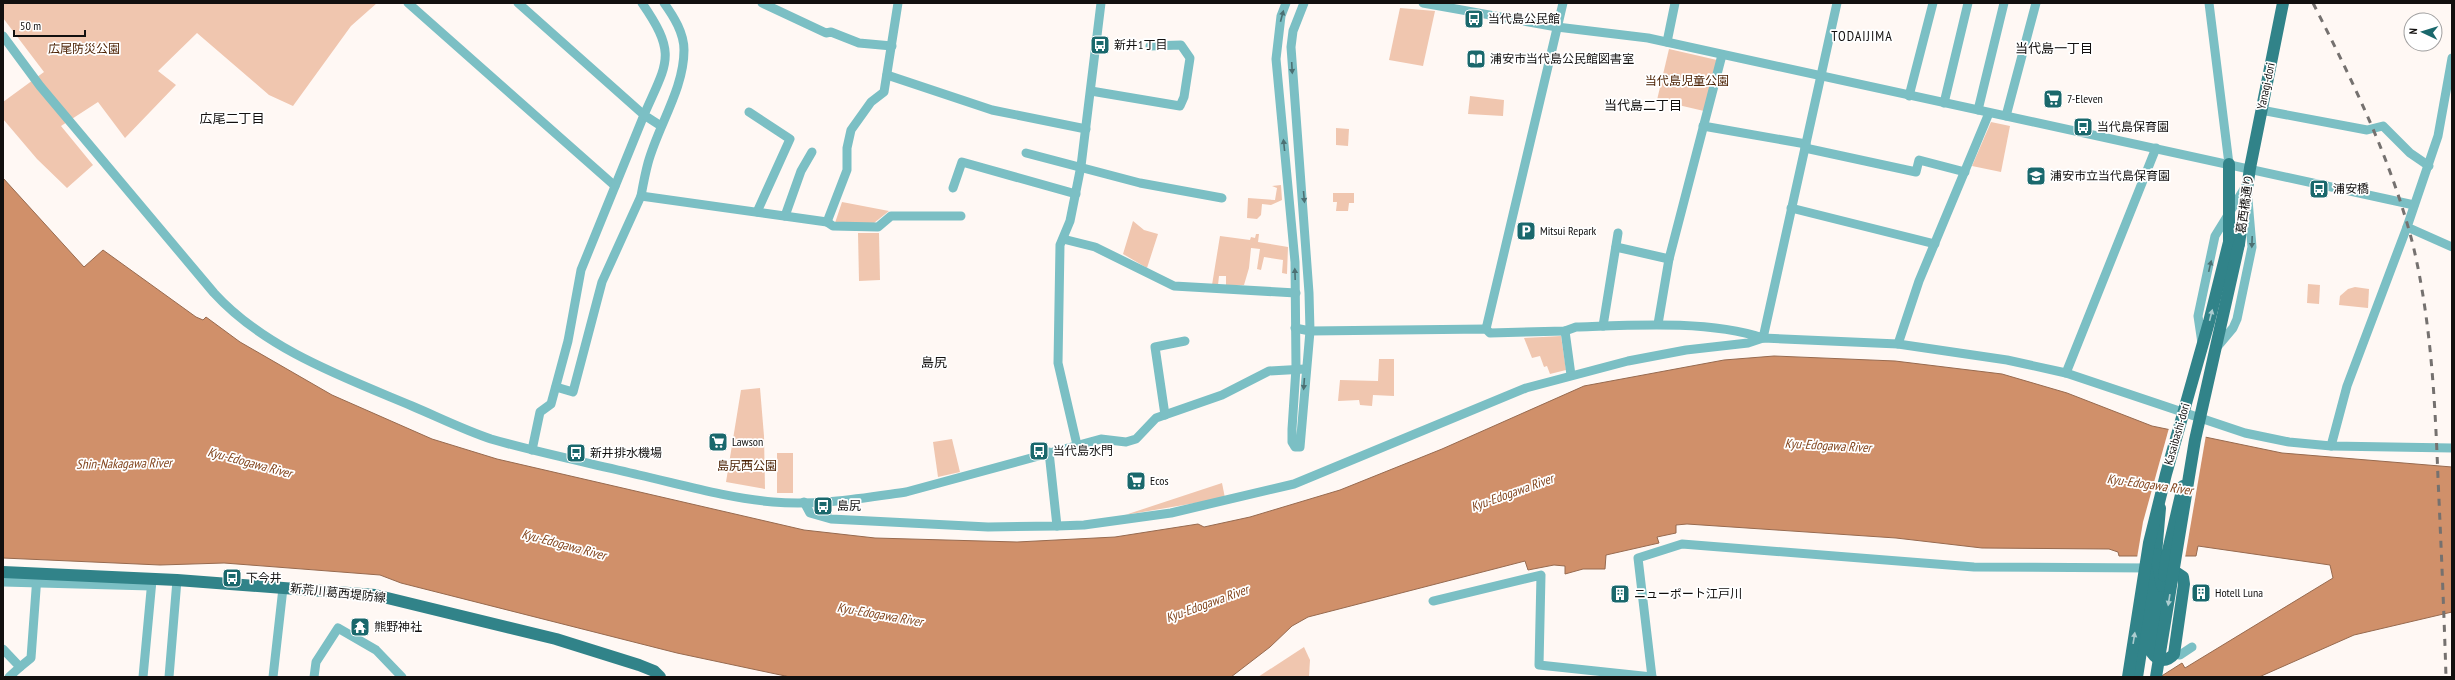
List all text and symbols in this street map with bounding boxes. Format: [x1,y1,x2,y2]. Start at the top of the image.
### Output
bus stop icon: 当代島公民館 [1463,8,1485,30]
one-way arrow [1279,9,1285,21]
place label: 当代島公民館 [1488,11,1560,26]
scale bar [14,12,85,38]
north arrow [2403,12,2443,52]
text: 50 m [20,18,41,33]
district label: TODAIJIMA [1831,27,1893,45]
text: N [2406,28,2420,35]
bus stop icon: 新井1丁目 [1089,34,1111,56]
place label: 新井1丁目 [1114,37,1167,52]
district label: 当代島一丁目 [2015,40,2093,57]
park label: 広尾防災公園 [48,41,120,56]
library icon: 浦安市当代島公民館図書室 [1465,48,1487,70]
place label: 浦安市当代島公民館図書室 [1490,51,1634,66]
street label: Yanagi-dori [2253,61,2278,111]
one-way arrow [1289,62,1296,74]
park label: 当代島児童公園 [1645,73,1729,88]
supermarket icon: 7-Eleven [2042,88,2064,110]
place label: 7-Eleven [2067,91,2103,106]
district label: 当代島二丁目 [1604,97,1682,114]
district label: 広尾二丁目 [199,110,265,127]
bus stop icon: 当代島保育園 [2072,116,2094,138]
place label: 当代島保育園 [2097,119,2169,134]
one-way arrow [1280,139,1287,151]
school or university icon: 浦安市立当代島保育園 [2025,165,2047,187]
place label: 浦安市立当代島保育園 [2050,168,2170,183]
street label: 葛西橋通り [2233,173,2256,235]
bus stop icon: 浦安橋 [2308,178,2330,200]
place label: 浦安橋 [2333,181,2369,196]
one-way arrow [1301,191,1307,203]
parking icon: Mitsui Repark [1515,220,1537,242]
place label: Mitsui Repark [1540,223,1597,238]
one-way arrow [2249,236,2256,248]
one-way arrow [2207,259,2213,272]
one-way arrow [1292,268,1299,280]
one-way arrow [2208,309,2214,321]
district label: 島尻 [921,354,947,371]
one-way arrow [1300,378,1307,390]
street label: Kasaibashi-dori [2161,401,2192,467]
supermarket icon: Lawson [707,431,729,453]
place label: Lawson [732,434,763,449]
water label: Kyu-Edogawa River [1784,435,1874,456]
bus stop icon: 当代島水門 [1028,440,1050,462]
bus stop icon: 新井排水機場 [565,442,587,464]
water label: Kyu-Edogawa River [206,443,296,483]
place label: 当代島水門 [1053,443,1113,458]
place label: 新井排水機場 [590,445,662,460]
water label: Shin-Nakagawa River [76,454,174,473]
park label: 島尻西公園 [717,458,777,473]
water label: Kyu-Edogawa River [1469,469,1558,515]
supermarket icon: Ecos [1125,470,1147,492]
water label: Kyu-Edogawa River [2106,470,2196,499]
place label: Ecos [1150,473,1168,488]
bus stop icon: 島尻 [812,495,834,517]
place label: 島尻 [837,498,861,513]
water label: Kyu-Edogawa River [520,525,610,565]
bus stop icon: 下今井 [221,567,243,589]
place label: 下今井 [246,570,282,585]
street label: 新荒川葛西堤防線 [290,580,387,605]
water label: Kyu-Edogawa River [1164,580,1253,626]
building icon: Hotell Luna [2190,582,2212,604]
building icon: ニューポート江戸川 [1609,583,1631,605]
place label: Hotell Luna [2215,585,2263,600]
place label: ニューポート江戸川 [1634,586,1742,601]
one-way arrow [2166,593,2172,606]
water label: Kyu-Edogawa River [836,599,926,631]
temple icon: 熊野神社 [349,616,371,638]
place label: 熊野神社 [374,619,422,634]
one-way arrow [2131,632,2137,645]

